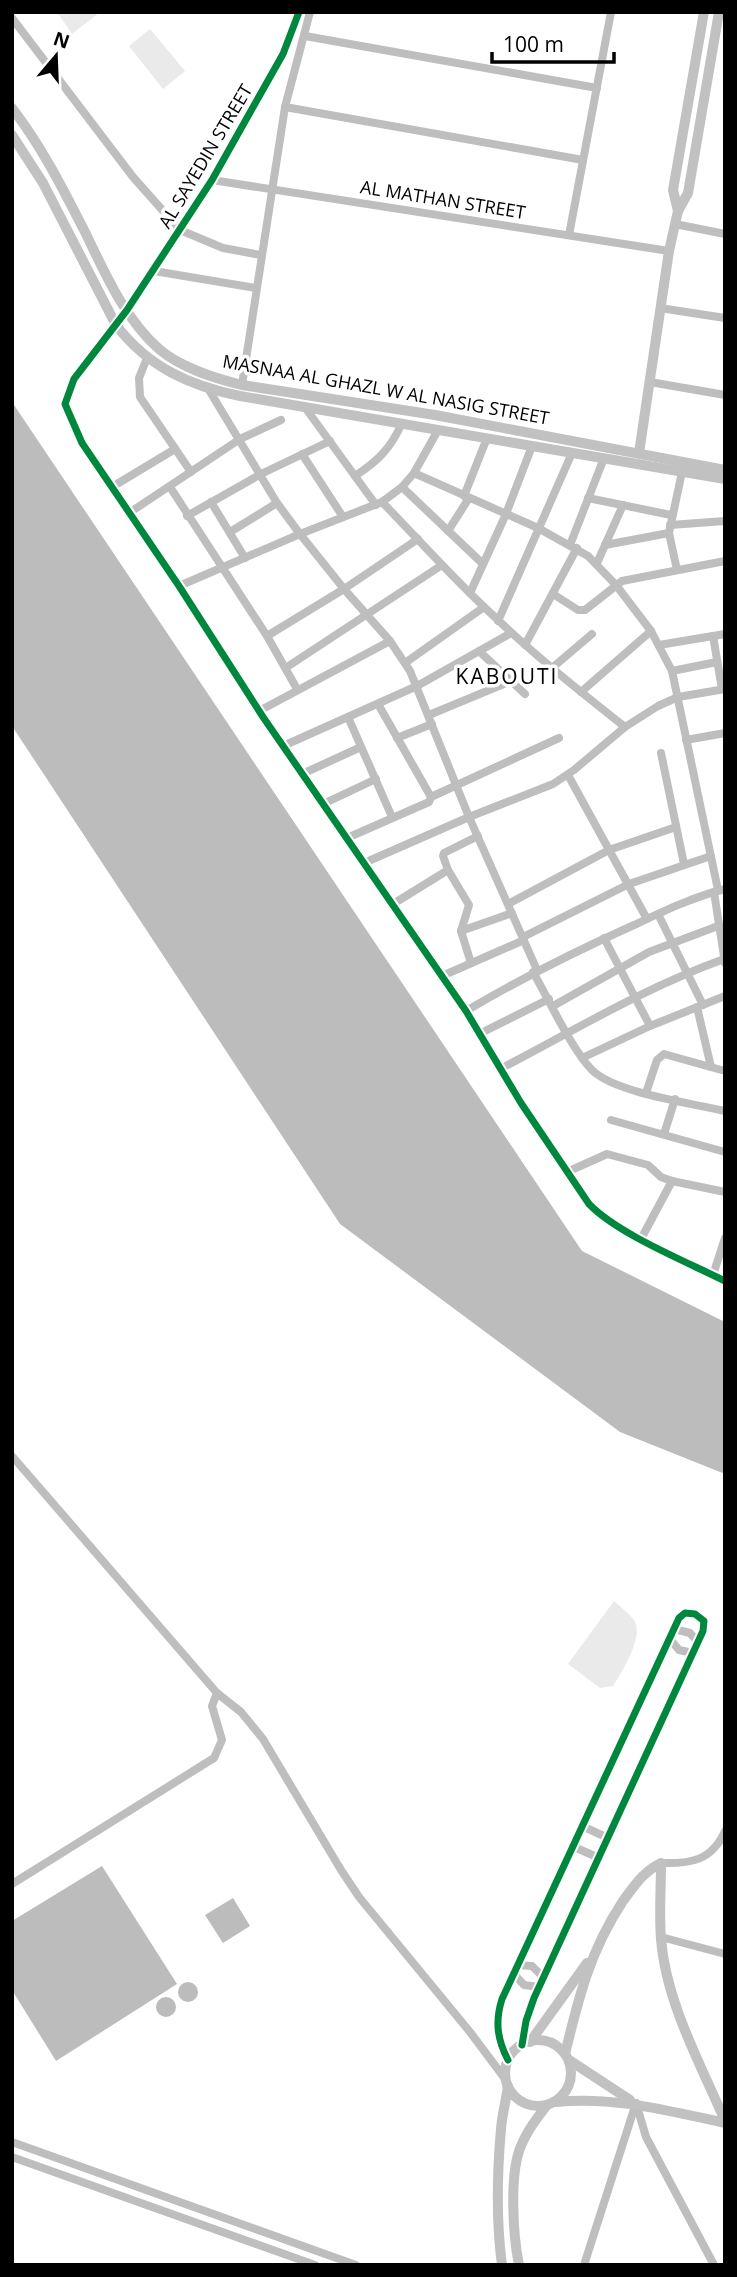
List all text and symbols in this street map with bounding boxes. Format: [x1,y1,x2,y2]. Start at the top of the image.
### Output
north arrow [21,21,91,91]
scale bar [492,21,614,65]
text: N [50,25,73,55]
text: 100 m [503,30,564,58]
street label: AL SAYEDIN STREET [153,80,258,232]
street label: AL MATHAN STREET [359,174,527,224]
street label: MASNAA AL GHAZL W AL NASIG STREET [221,348,551,430]
district label: KABOUTI [456,662,558,690]

